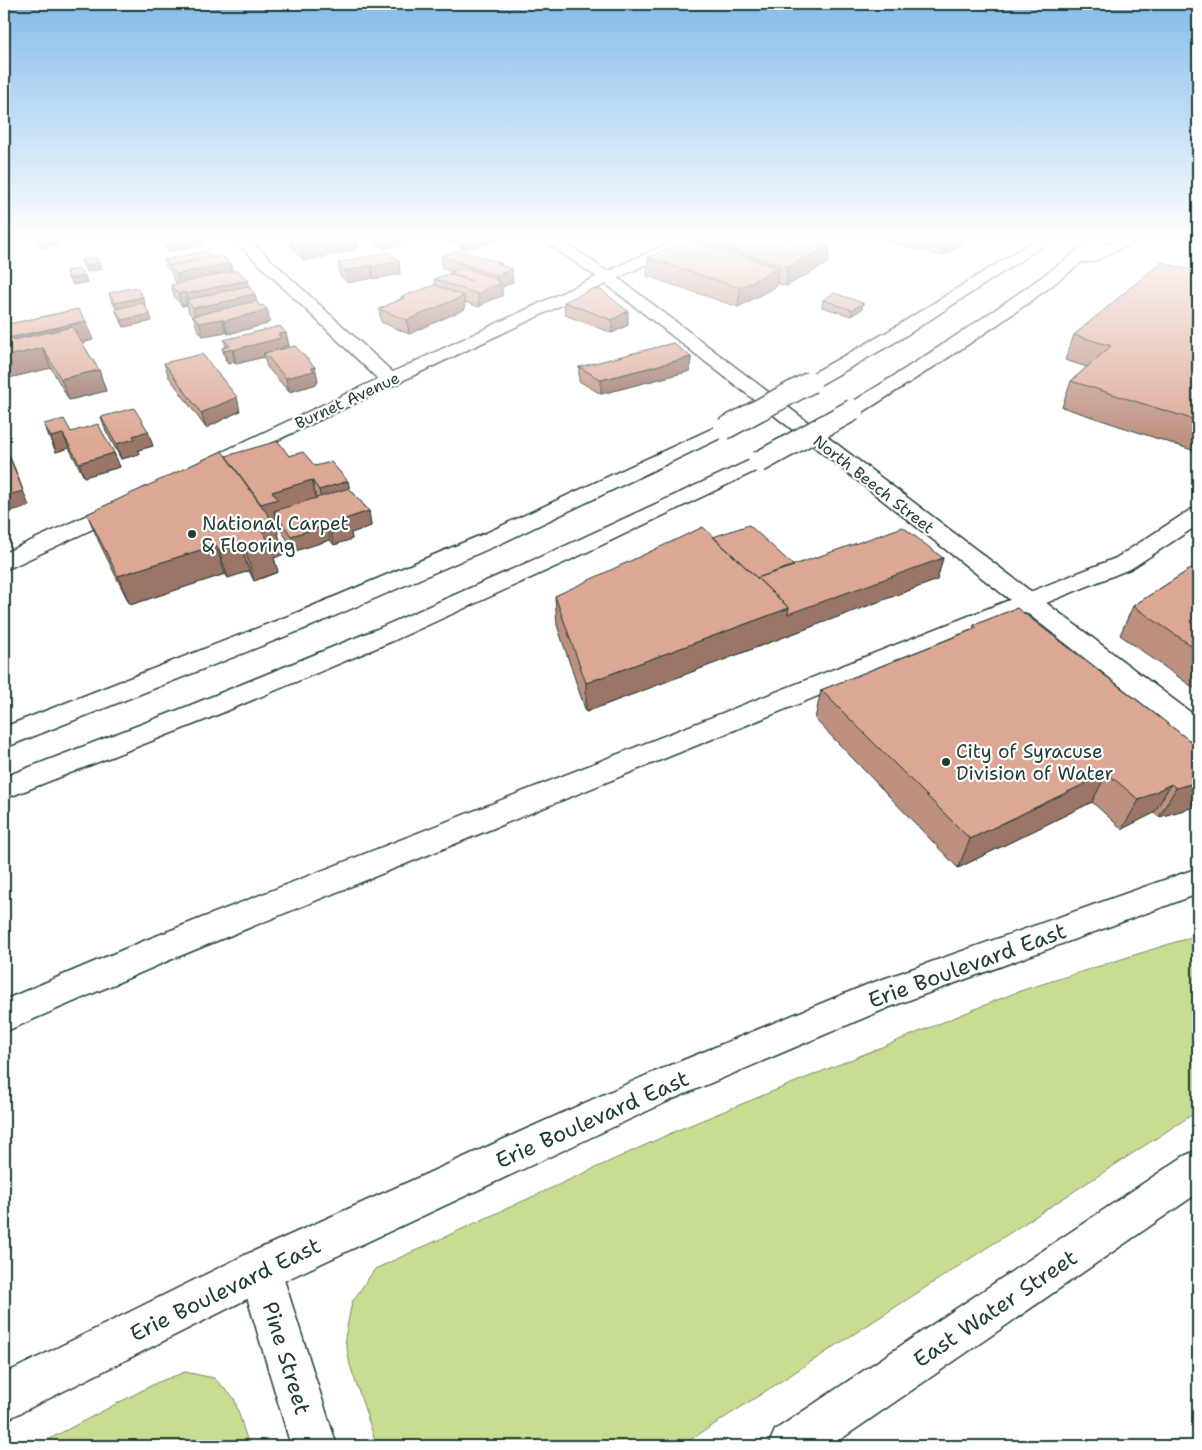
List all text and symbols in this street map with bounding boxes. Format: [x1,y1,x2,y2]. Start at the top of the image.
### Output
street label: Burnet Avenue [292,367,403,434]
street label: North Beech Street [809,430,939,538]
place label: National Carpet & Flooring [202,511,349,558]
marker: National Carpet & Flooring [186,528,198,540]
place label: City of Syracuse Division of Water [956,739,1114,786]
marker: City of Syracuse Division of Water [940,756,952,768]
street label: Erie Boulevard East [864,916,1070,1015]
street label: Erie Boulevard East [491,1064,693,1175]
street label: Erie Boulevard East [125,1231,325,1348]
street label: East Water Street [908,1243,1083,1374]
street label: Pine Street [256,1298,317,1418]

